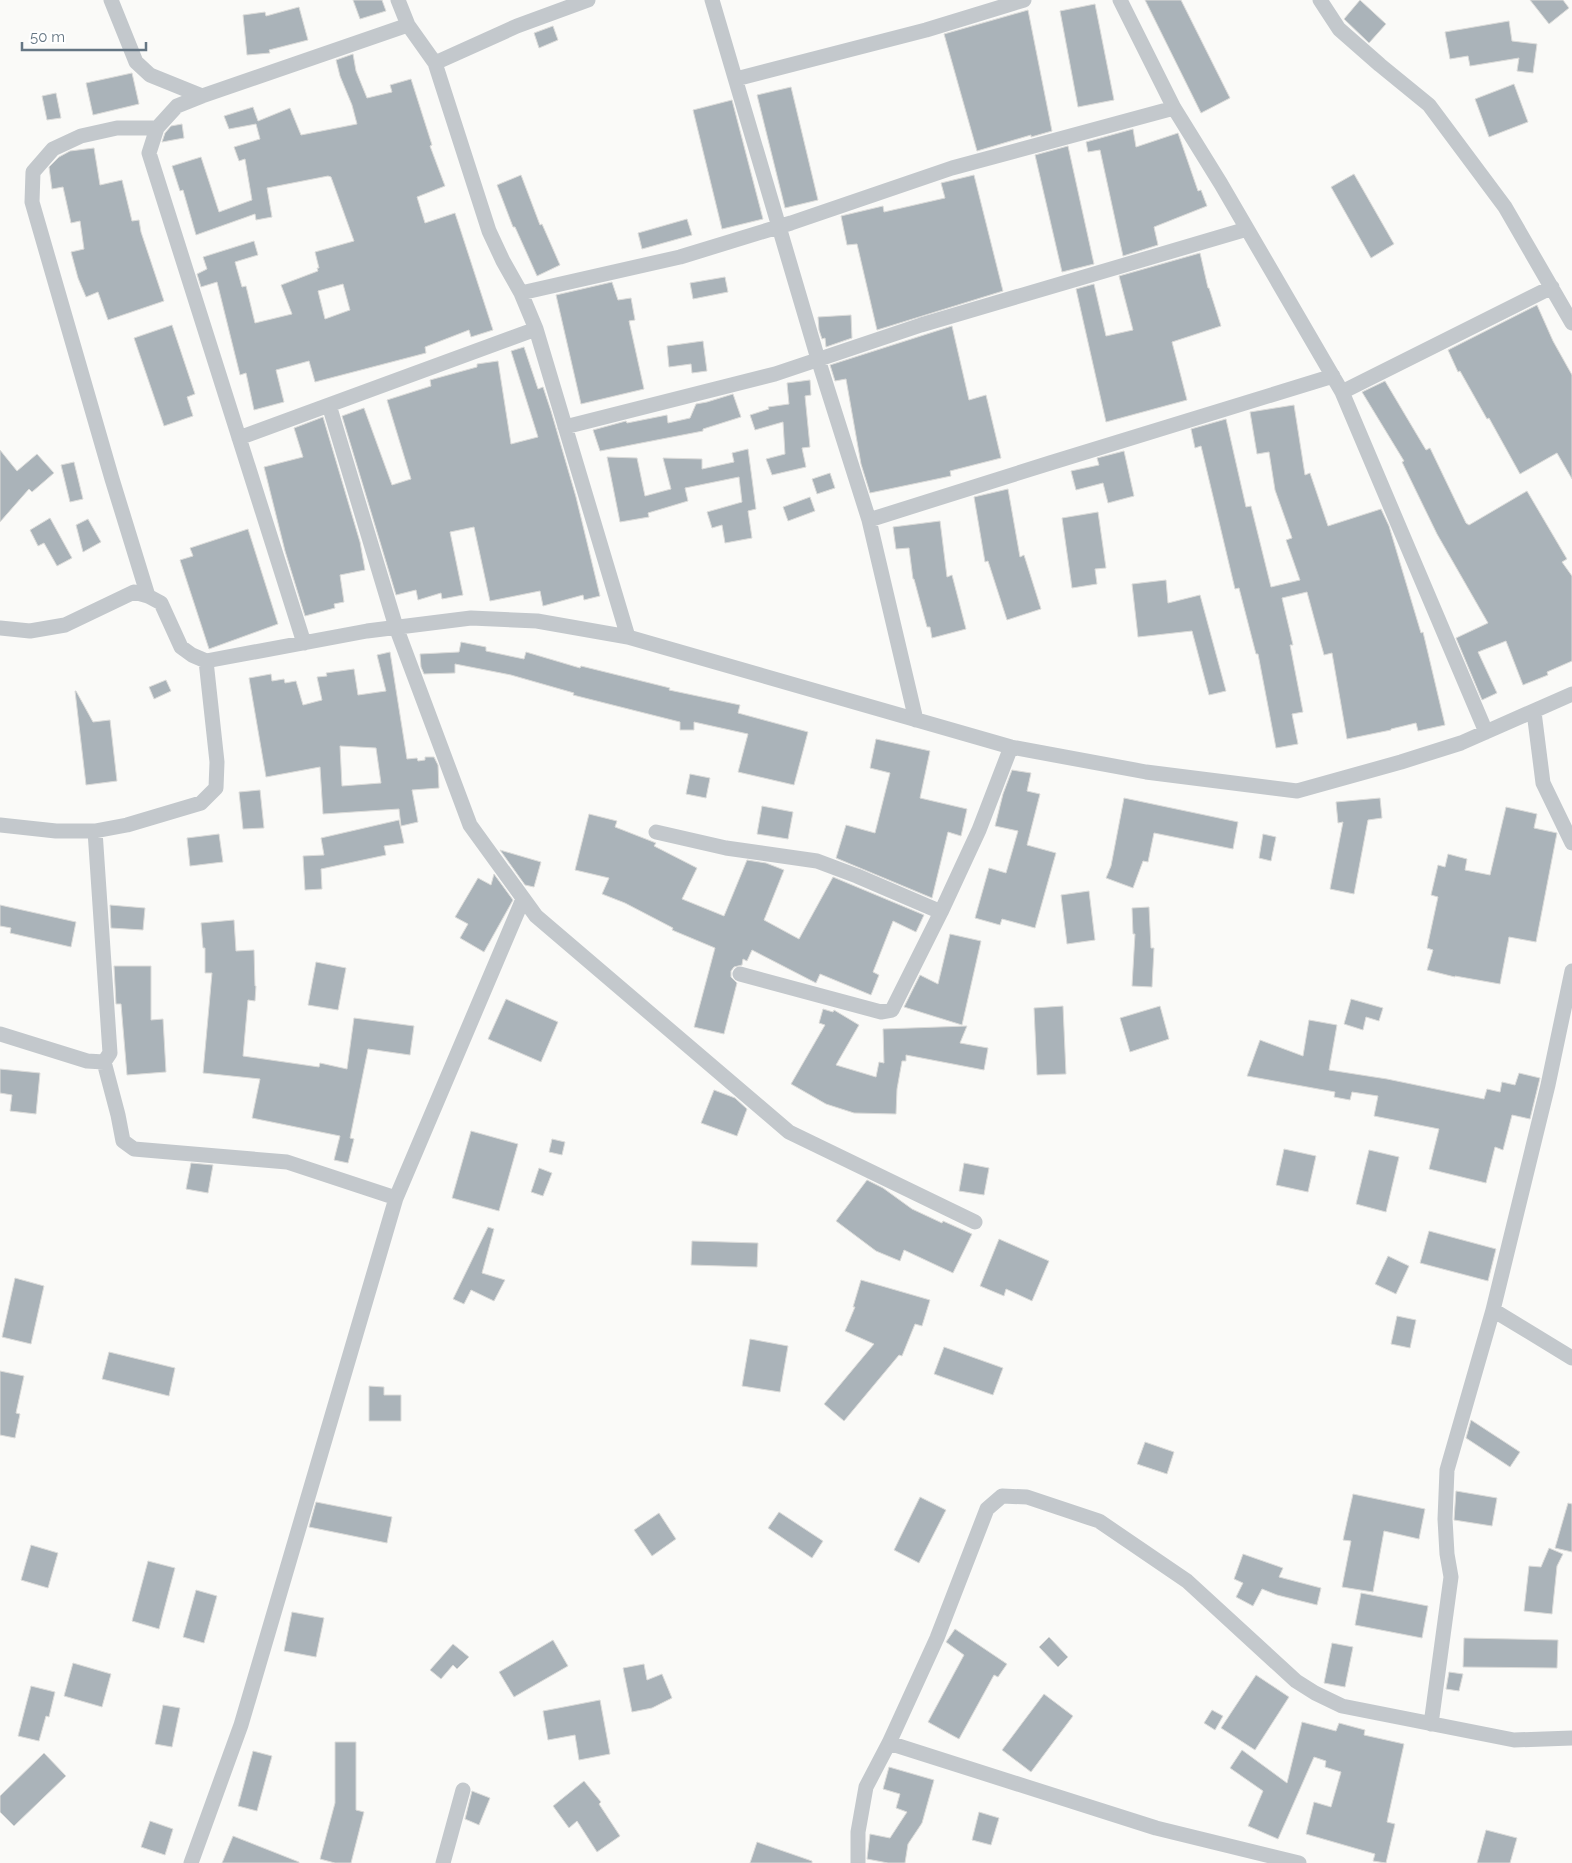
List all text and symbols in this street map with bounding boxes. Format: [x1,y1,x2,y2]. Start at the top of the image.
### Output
scale bar [22,20,146,52]
text: 50 m [30,28,65,46]

